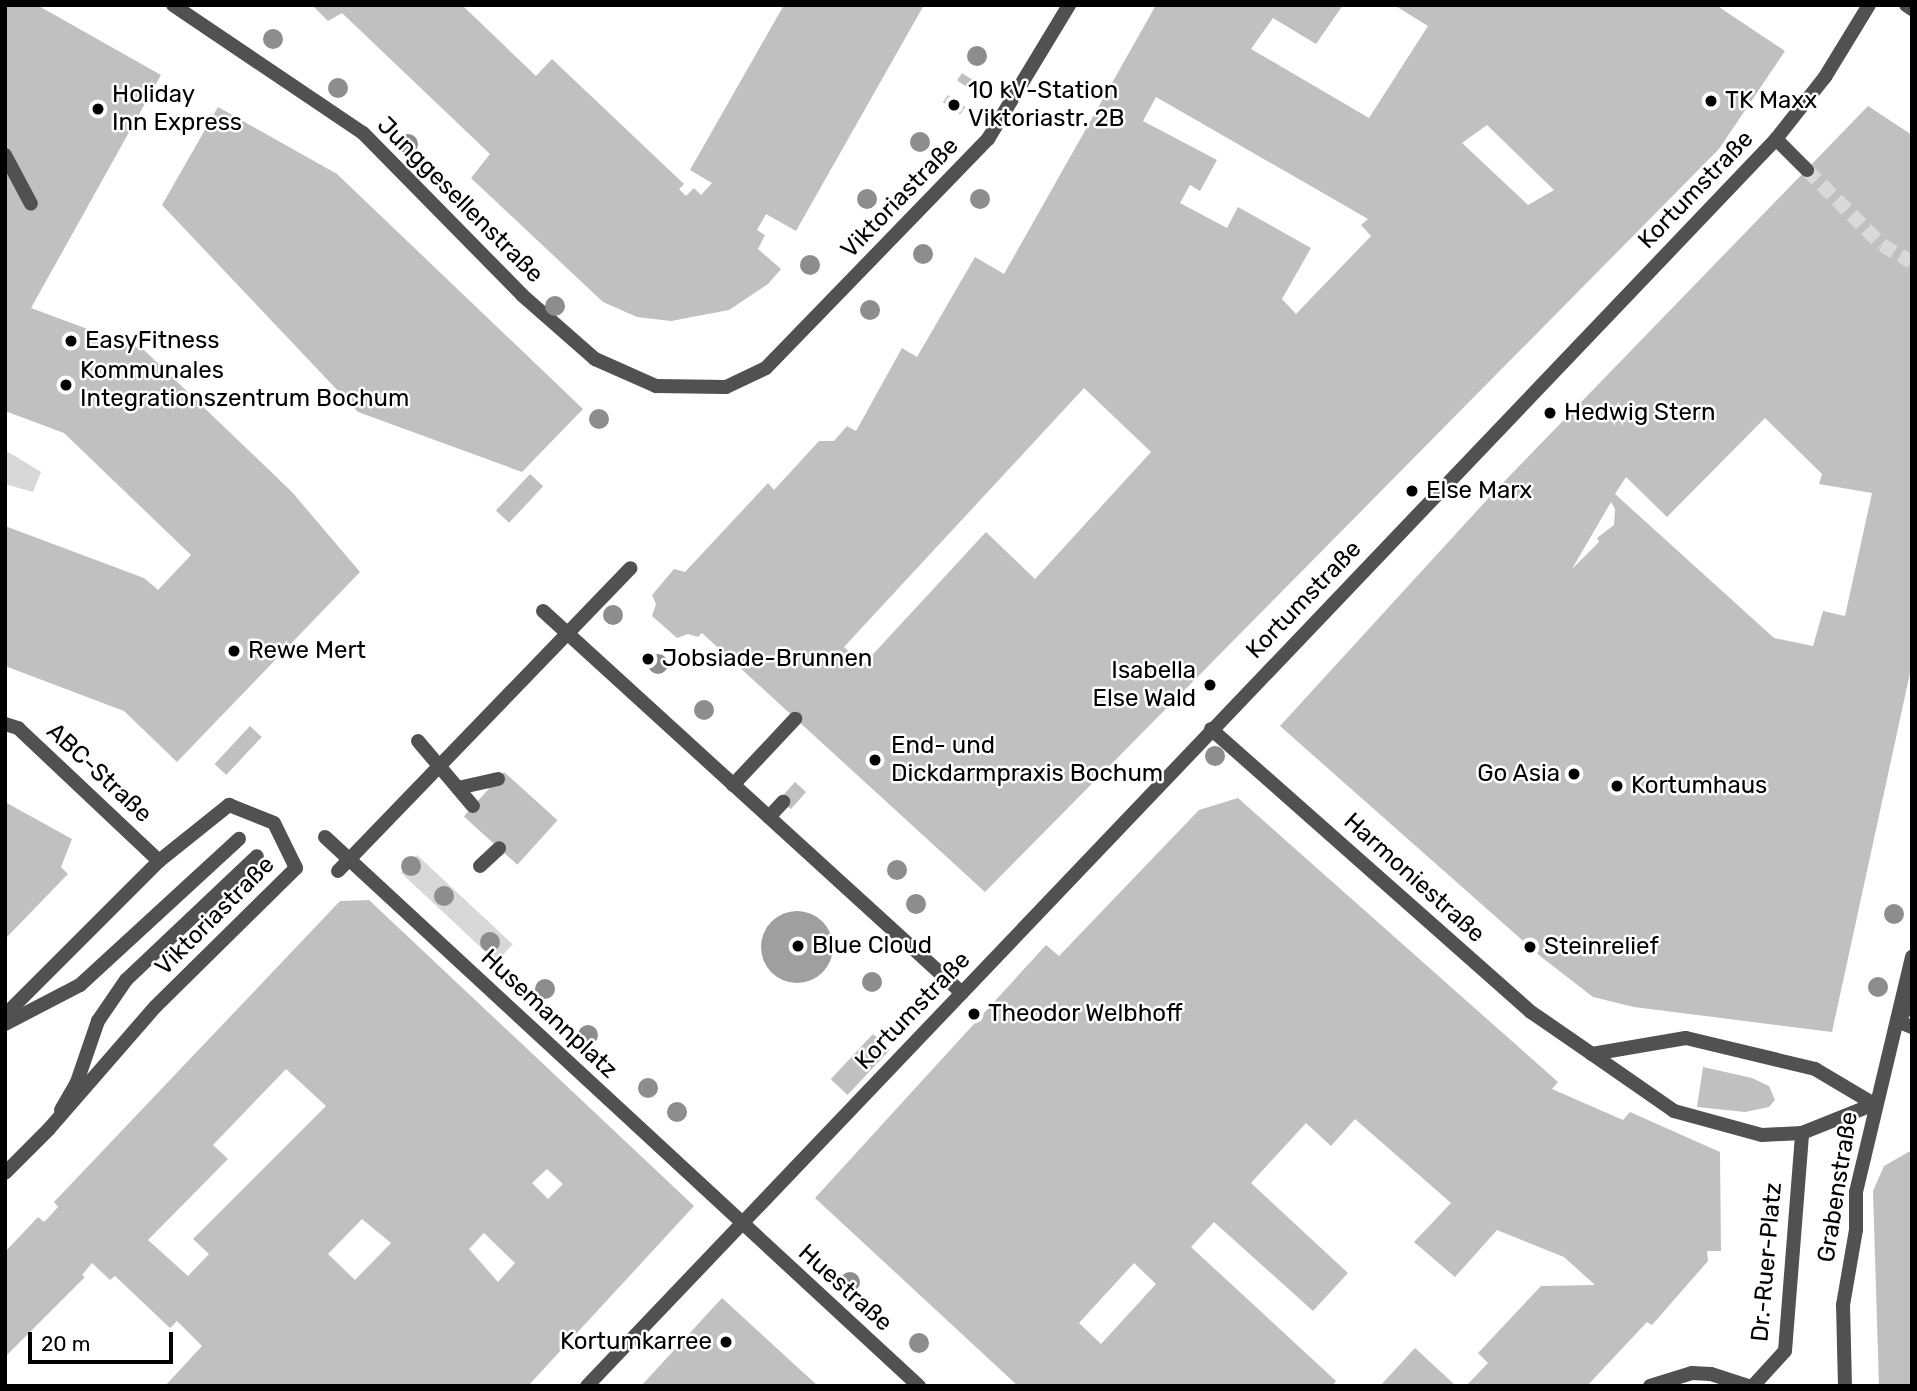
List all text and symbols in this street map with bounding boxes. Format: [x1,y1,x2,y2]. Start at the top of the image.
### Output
place label: 10 kV-Station Viktoriastr. 2B [968,77,1125,133]
place label: Holiday Inn Express [112,81,242,137]
place label: TK Maxx [1725,87,1817,115]
marker: TK Maxx [1703,93,1719,109]
marker: 10 kV-Station Viktoriastr. 2B [946,97,962,113]
marker: Holiday Inn Express [90,101,106,117]
street label: Junggesellenstraße [371,111,549,289]
street label: Kortumstraße [1632,125,1760,255]
street label: Viktoriastraße [835,132,965,264]
place label: EasyFitness [85,327,220,355]
marker: EasyFitness [63,333,79,349]
place label: Kommunales Integrationszentrum Bochum [80,357,409,413]
marker: Kommunales Integrationszentrum Bochum [58,377,74,393]
place label: Hedwig Stern [1564,399,1716,427]
marker: Hedwig Stern [1542,405,1558,421]
place label: Else Marx [1426,477,1532,505]
marker: Else Marx [1404,483,1420,499]
street label: Kortumstraße [1240,535,1368,665]
place label: Rewe Mert [248,637,366,665]
marker: Rewe Mert [226,643,242,659]
place label: Jobsiade-Brunnen [662,645,872,673]
marker: Jobsiade-Brunnen [640,651,656,667]
place label: Isabella Else Wald [1092,657,1196,713]
marker: Isabella Else Wald [1202,677,1218,693]
street label: ABC-Straße [41,717,157,829]
place label: End- und Dickdarmpraxis Bochum [891,732,1163,788]
marker: End- und Dickdarmpraxis Bochum [865,750,885,770]
place label: Go Asia [1477,760,1560,788]
marker: Go Asia [1566,766,1582,782]
place label: Kortumhaus [1631,772,1767,800]
marker: Kortumhaus [1609,778,1625,794]
street label: Harmoniestraße [1338,807,1490,949]
street label: Viktoriastraße [149,850,281,982]
place label: Blue Cloud [812,932,932,960]
place label: Steinrelief [1544,933,1659,961]
marker: Blue Cloud [790,938,806,954]
marker: Steinrelief [1522,939,1538,955]
street label: Husemannplatz [475,944,623,1084]
street label: Kortumstraße [849,946,977,1076]
place label: Theodor Welbhoff [988,1000,1183,1028]
marker: Theodor Welbhoff [966,1006,982,1022]
street label: Grabenstraße [1812,1110,1864,1264]
street label: Dr.-Ruer-Platz [1746,1181,1788,1343]
street label: Huestraße [792,1238,898,1338]
scale bar [32,1318,177,1362]
place label: Kortumkarree [560,1328,712,1356]
text: 20 m [41,1331,90,1356]
marker: Kortumkarree [718,1334,734,1350]

